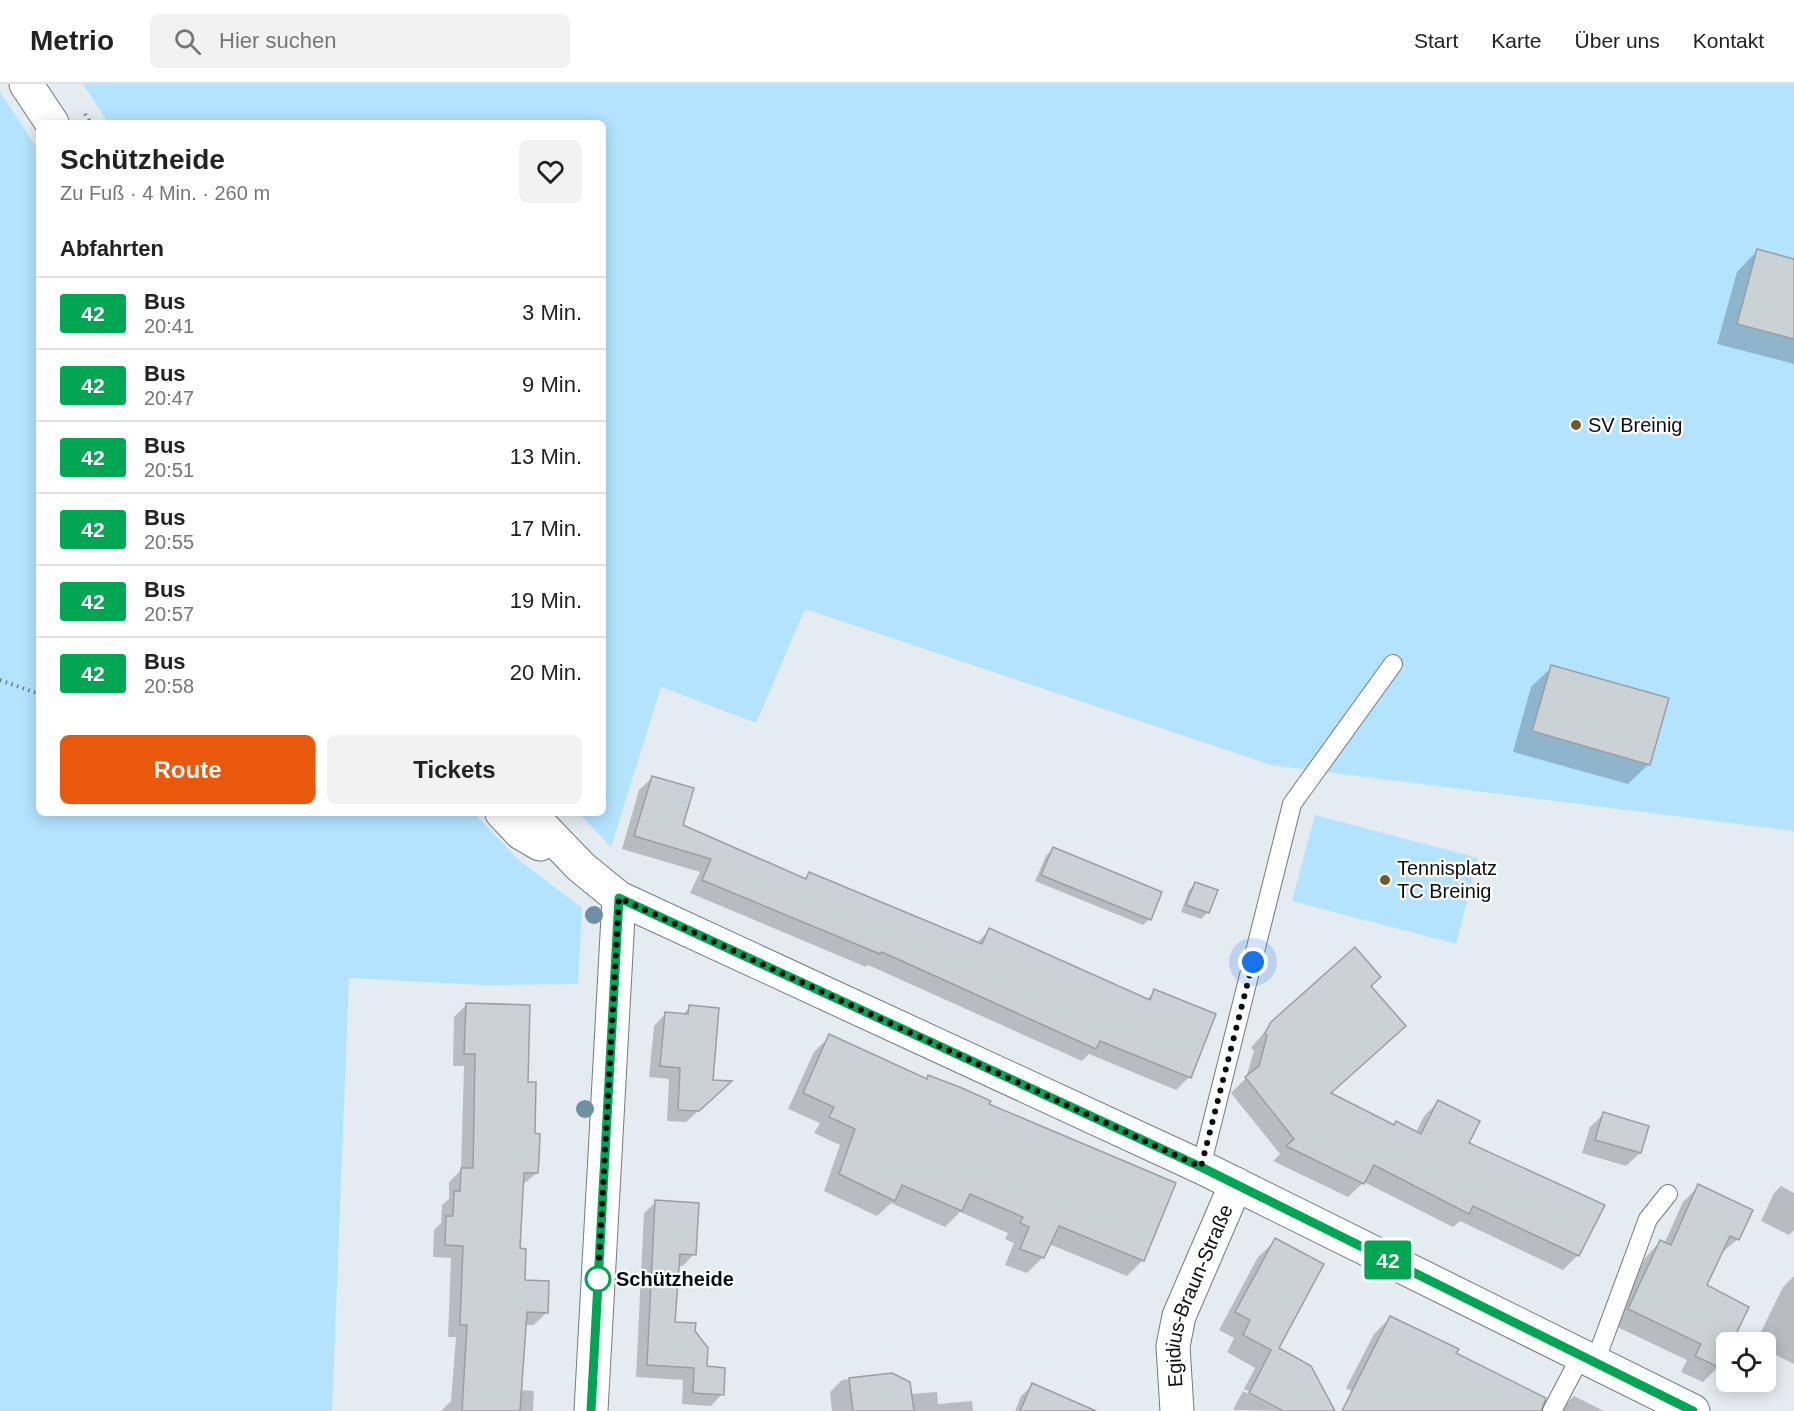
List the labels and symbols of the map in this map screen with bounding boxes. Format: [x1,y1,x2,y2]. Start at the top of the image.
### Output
place label: SV Breinig [1588,414,1683,436]
marker: SV Breinig [1569,418,1583,432]
place label: Tennisplatz TC Breinig [1397,857,1497,902]
marker: Tennisplatz TC Breinig [1378,873,1392,887]
your location [1238,947,1268,977]
street label: Egidius-Braun-Straße [1162,1201,1237,1388]
line badge: 42 [1361,1240,1415,1280]
marker: Schützheide [585,1266,611,1292]
place label: Schützheide [616,1268,734,1290]

